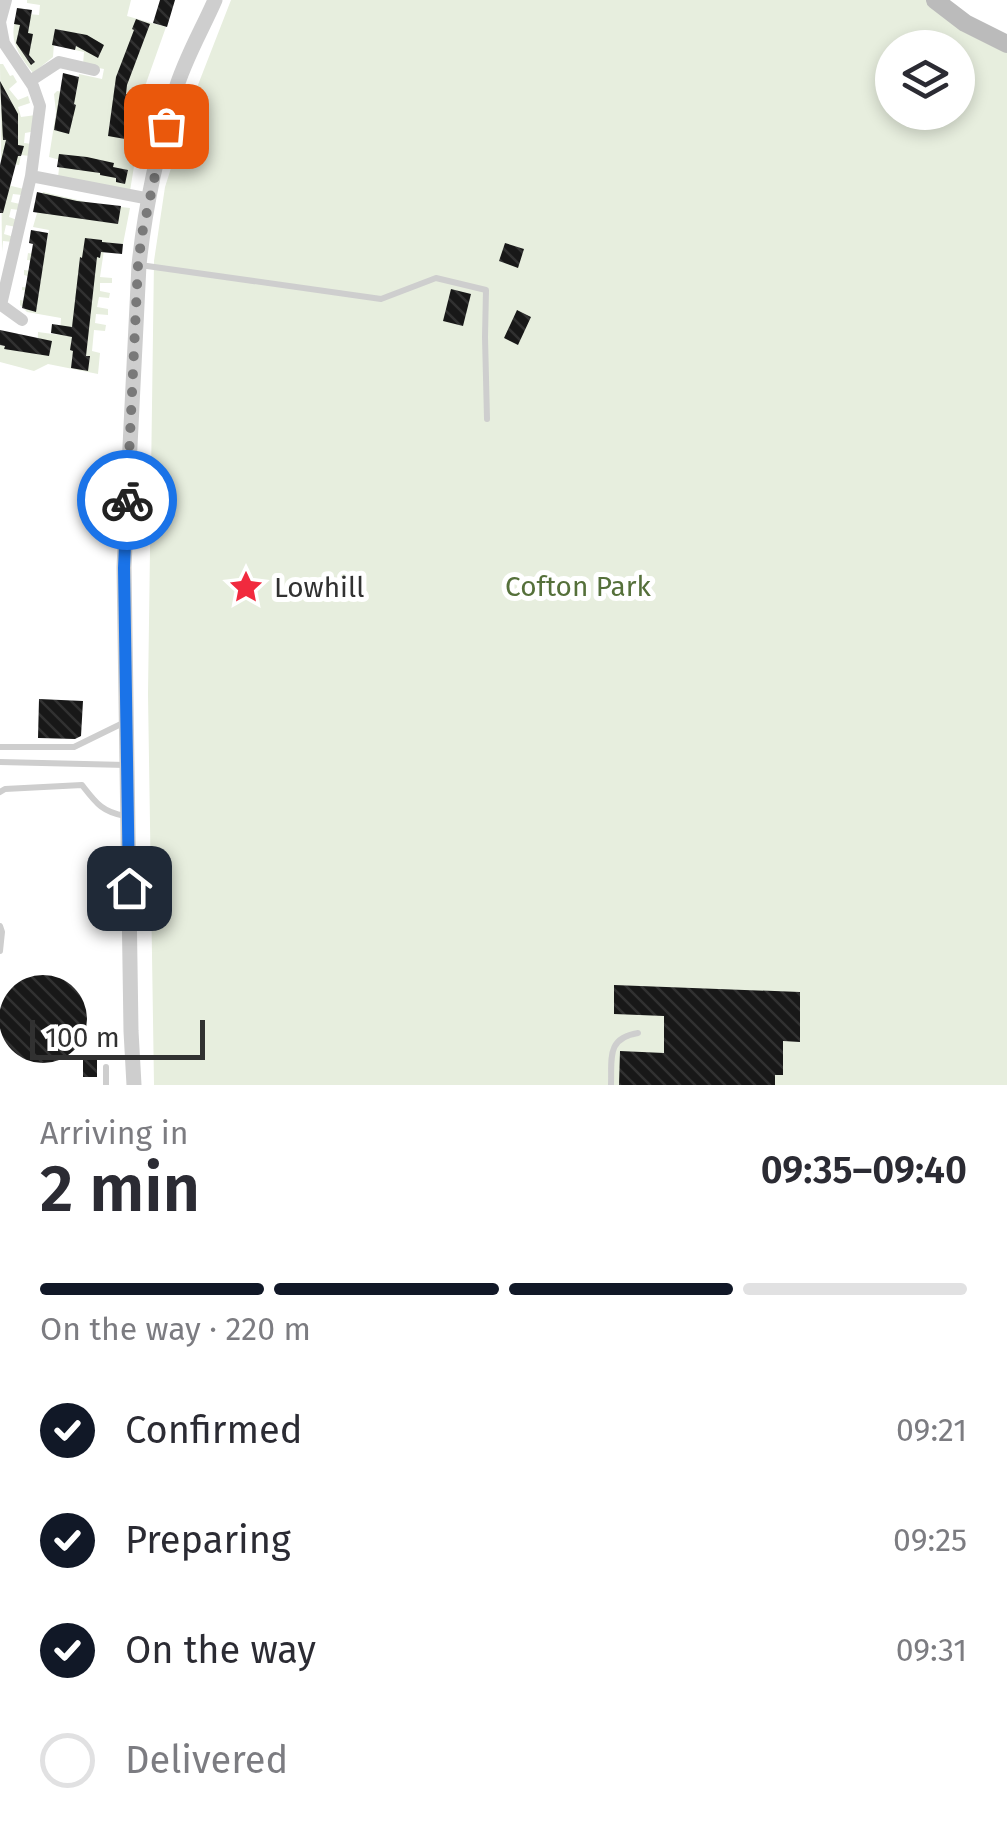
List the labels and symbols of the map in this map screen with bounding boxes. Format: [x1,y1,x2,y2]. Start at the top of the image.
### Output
pin [124,84,209,169]
courier [77,450,177,550]
place icon: Lowhill [227,568,265,606]
park label: Cofton Park [505,570,652,603]
place label: Lowhill [274,571,364,604]
pin [87,846,172,931]
scale bar [30,1015,205,1060]

